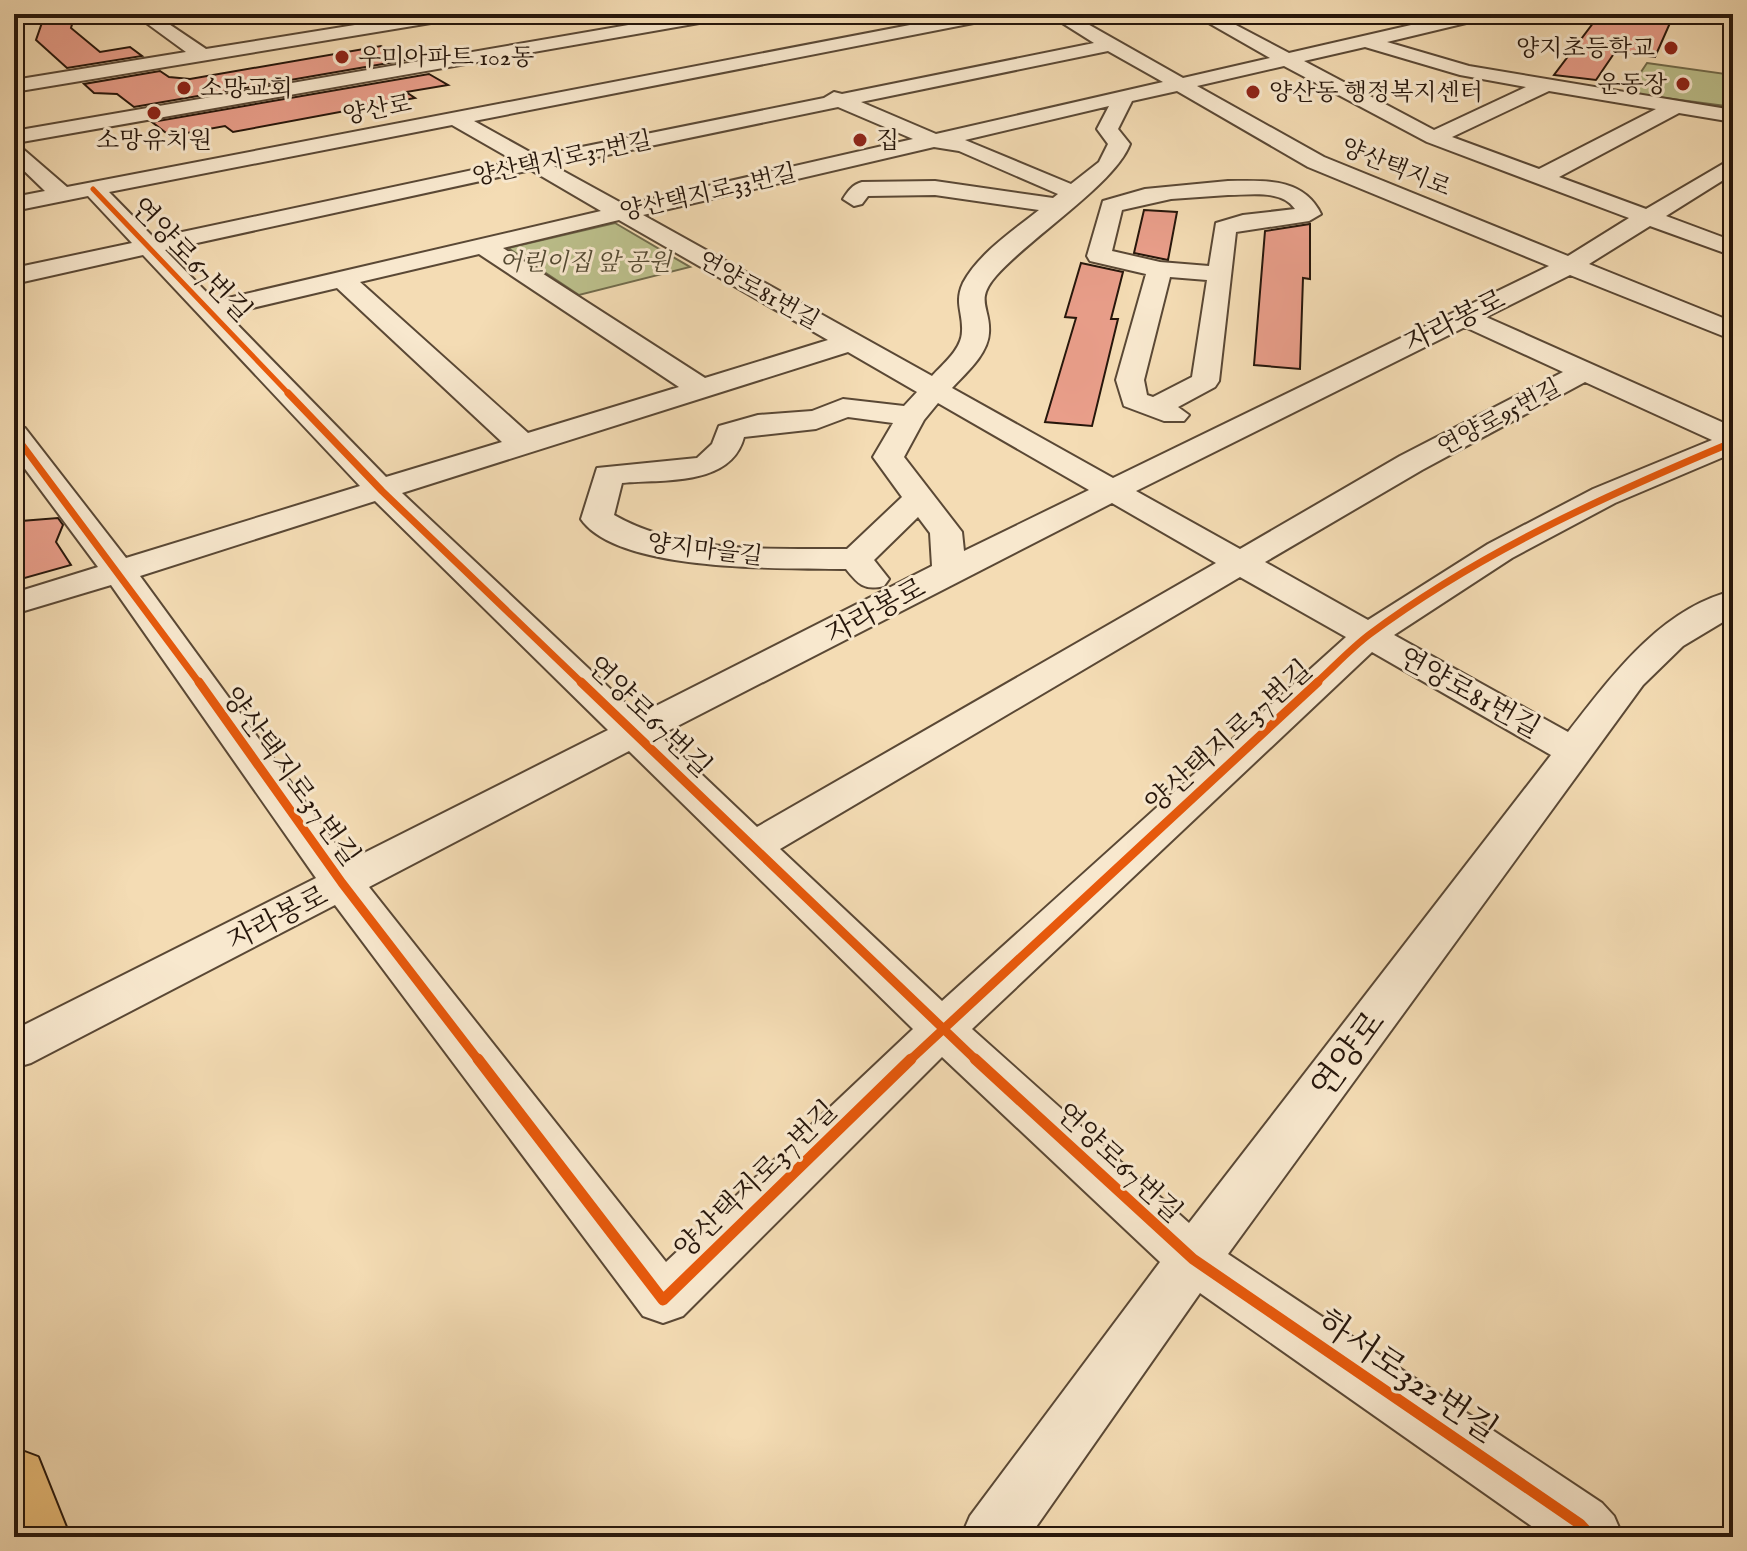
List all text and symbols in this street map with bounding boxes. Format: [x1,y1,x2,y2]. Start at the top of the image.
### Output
place label: 양지초등학교 [1516,34,1655,65]
marker: 양지초등학교 [1662,39,1680,57]
place label: 우미아파트 102동 [358,43,534,74]
marker: 우미아파트 102동 [333,48,351,66]
place label: 운동장 [1597,70,1668,101]
place label: 소망교회 [200,74,293,105]
marker: 운동장 [1674,75,1692,93]
place label: 양산동 행정복지센터 [1269,78,1483,109]
marker: 소망교회 [175,79,193,97]
marker: 양산동 행정복지센터 [1244,83,1262,101]
street label: 양산로 [340,89,414,132]
marker: 소망유치원 [145,104,163,122]
street label: 양산택지로37번길 [470,125,655,194]
place label: 소망유치원 [96,126,212,157]
place label: 집 [876,126,899,157]
marker: 집 [851,131,869,149]
street label: 양산택지로 [1336,132,1455,204]
street label: 양산택지로33번길 [617,158,800,229]
street label: 연양로67번길 [122,191,258,330]
street label: 연양로81번길 [692,245,825,337]
park label: 어린이집 앞 공원 [499,248,673,279]
street label: 자라봉로 [1399,283,1511,362]
street label: 연양로95번길 [1433,373,1567,464]
street label: 양지마을길 [645,528,764,573]
street label: 자라봉로 [820,571,932,653]
street label: 연양로81번길 [1392,641,1546,747]
street label: 연양로67번길 [579,650,718,786]
street label: 양산택지로37번길 [1139,654,1320,822]
street label: 양산택지로37번길 [213,681,367,874]
street label: 자라봉로 [222,879,334,959]
street label: 연양로 [1302,1003,1396,1108]
street label: 양산택지로37번길 [668,1094,845,1267]
street label: 연양로67번길 [1048,1096,1189,1231]
street label: 하서로322번길 [1308,1301,1505,1453]

